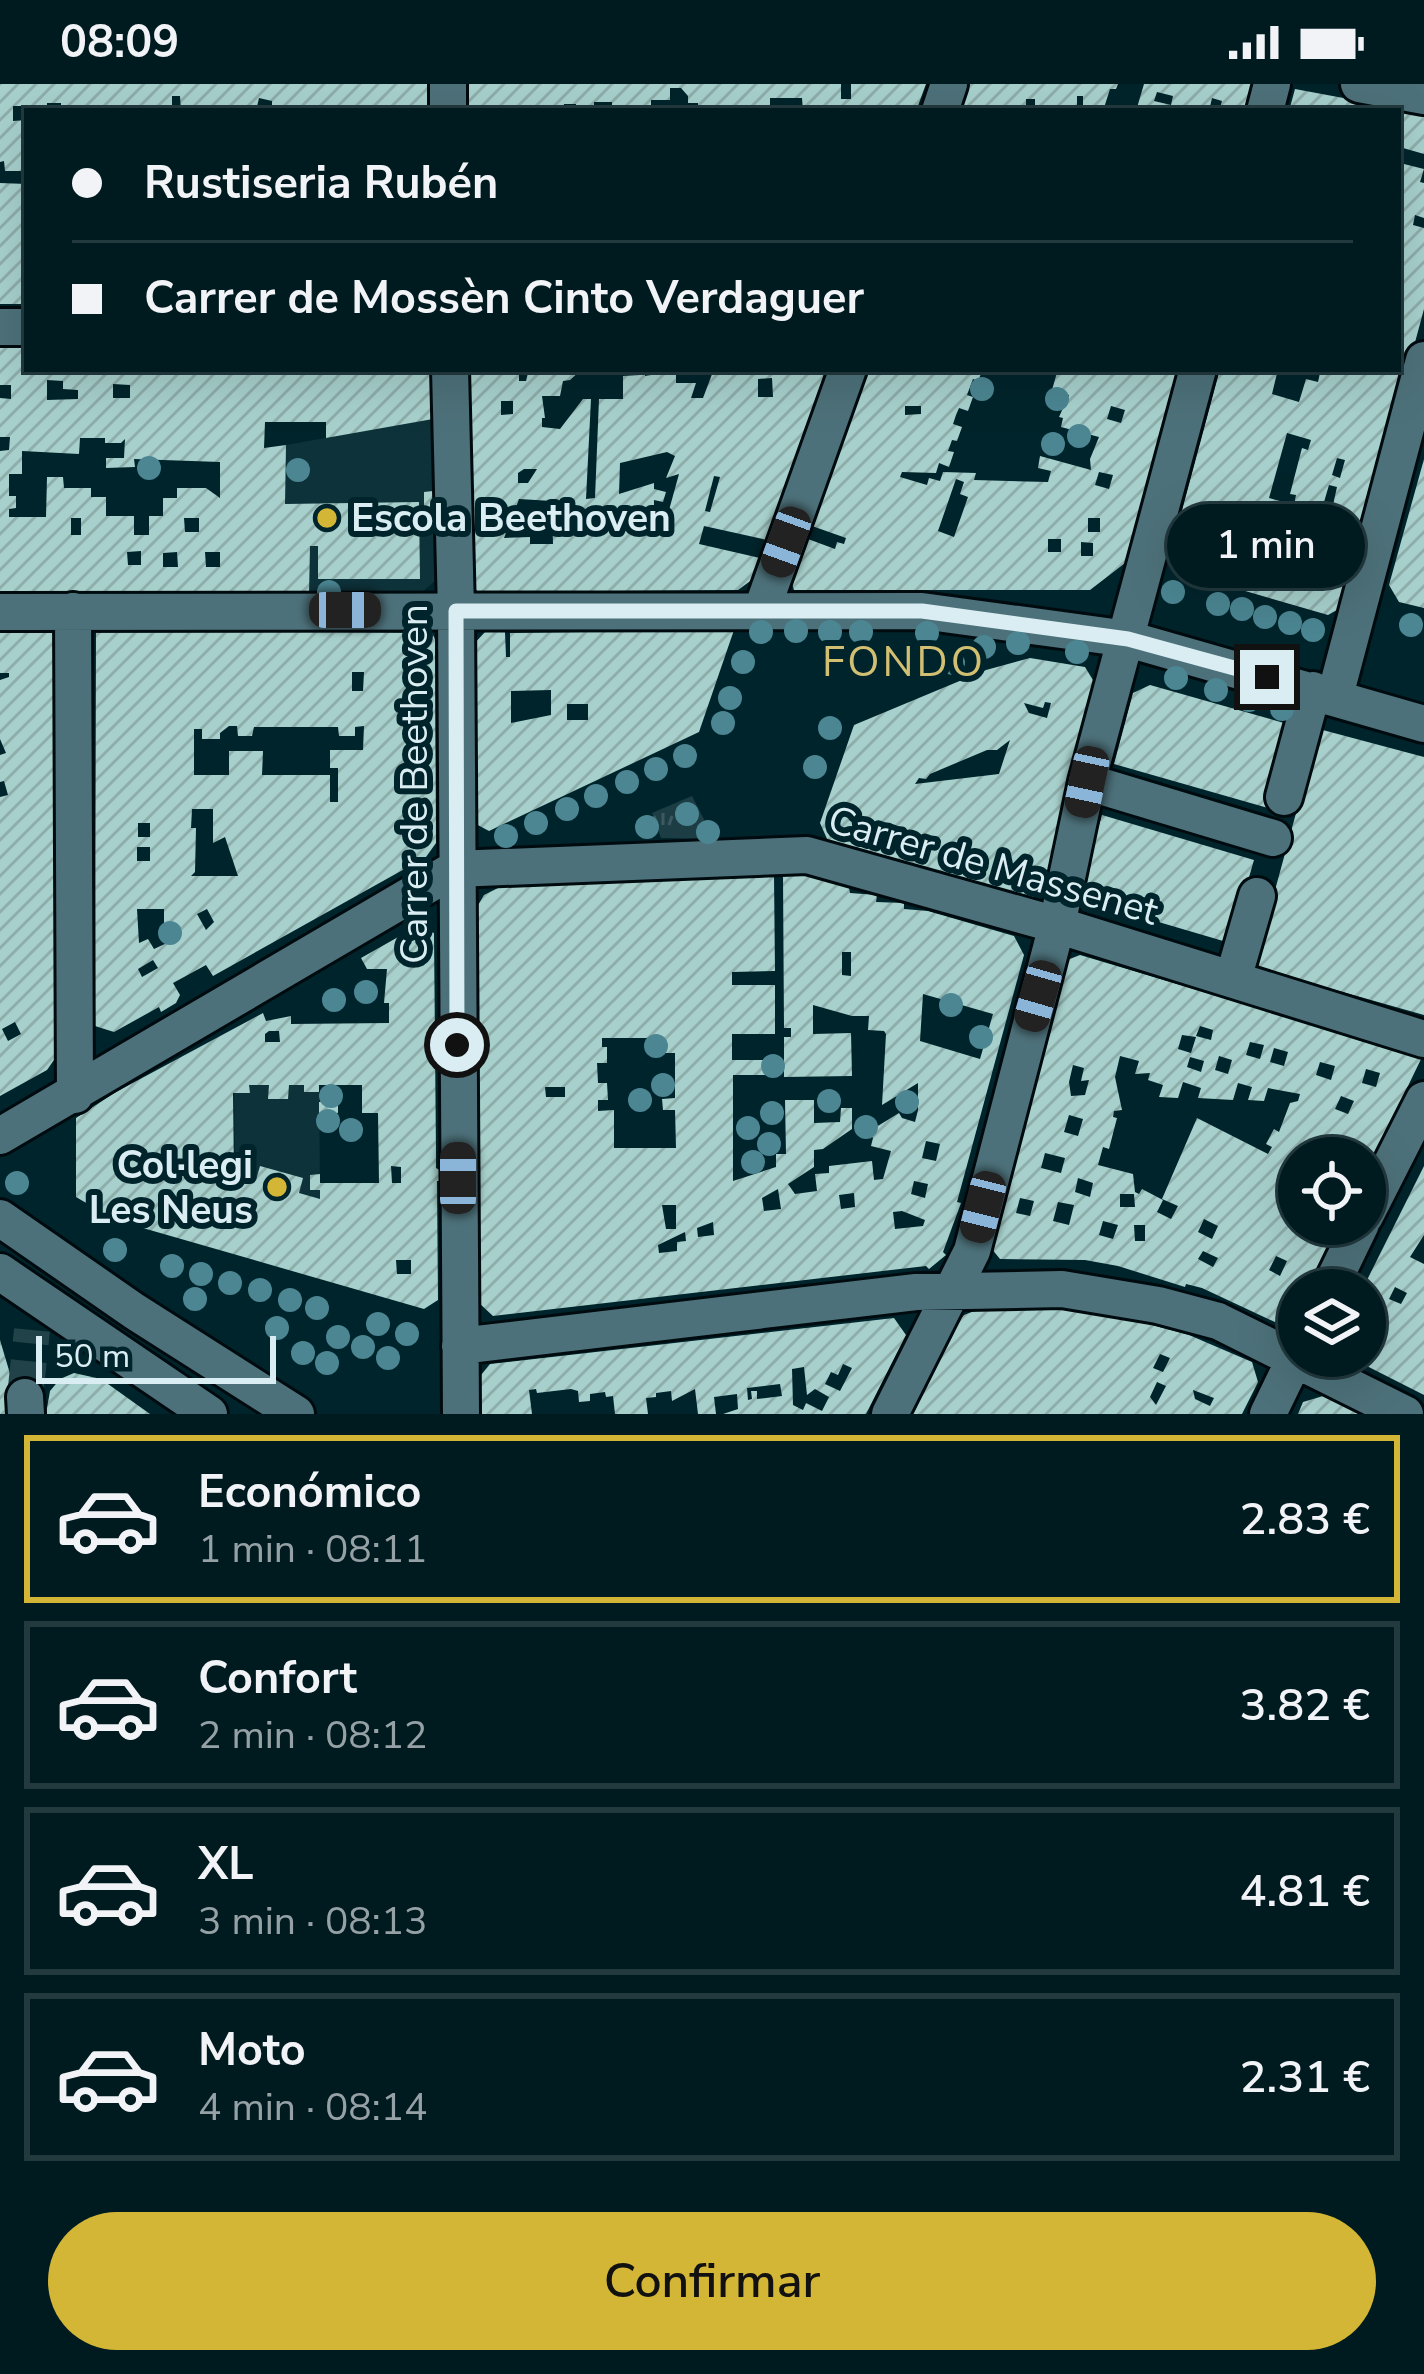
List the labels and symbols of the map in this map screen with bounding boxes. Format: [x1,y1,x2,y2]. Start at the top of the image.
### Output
place label: Escola Beethoven [351,492,671,545]
car [757,502,815,582]
callout: 1 min [1168,503,1366,587]
marker: Escola Beethoven [314,505,340,531]
car [309,592,381,628]
street label: Carrer de Beethoven [388,604,441,964]
district label: FONDO [822,634,986,691]
route end [1240,650,1294,704]
car [1062,743,1112,821]
street label: Carrer de Massenet [822,794,1165,939]
car [1011,956,1065,1036]
route start [430,1018,484,1072]
place label: Col·legi Les Neus [89,1139,253,1237]
car [440,1142,476,1214]
car [957,1168,1009,1246]
marker: Col·legi Les Neus [264,1174,290,1200]
scale bar [36,1330,276,1383]

